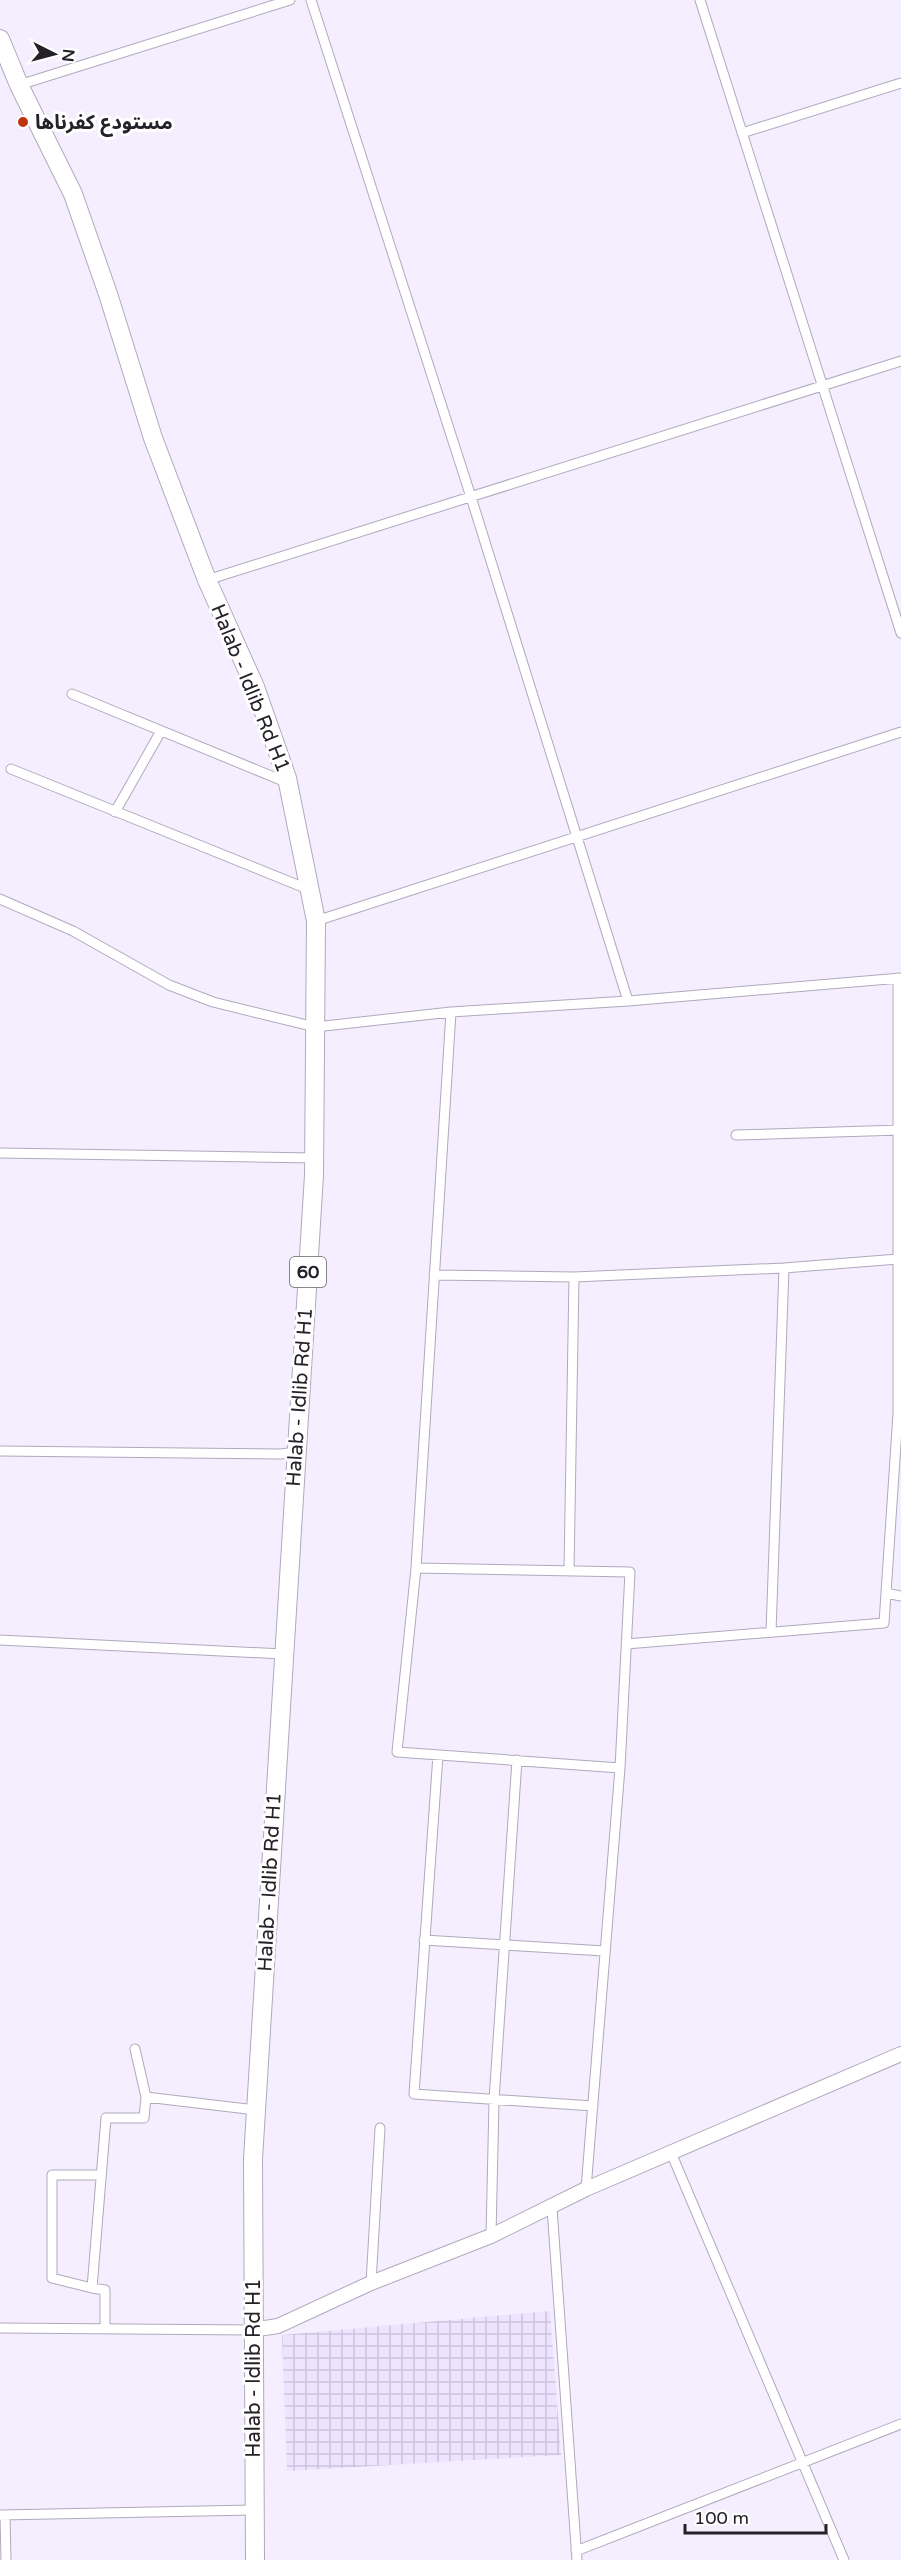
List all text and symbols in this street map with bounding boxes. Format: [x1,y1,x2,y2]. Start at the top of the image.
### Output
north arrow [24,24,84,84]
text: N [57,48,79,63]
place label: مستودع كفرناها [35,111,173,137]
marker: مستودع كفرناها [16,115,30,129]
street label: Halab - Idlib Rd H1 [205,601,295,776]
road number: 60 [290,1257,326,1287]
street label: Halab - Idlib Rd H1 [282,1307,318,1487]
street label: Halab - Idlib Rd H1 [253,1792,287,1972]
street label: Halab - Idlib Rd H1 [242,2278,266,2458]
scale bar [685,2497,826,2535]
text: 100 m [694,2507,749,2529]

